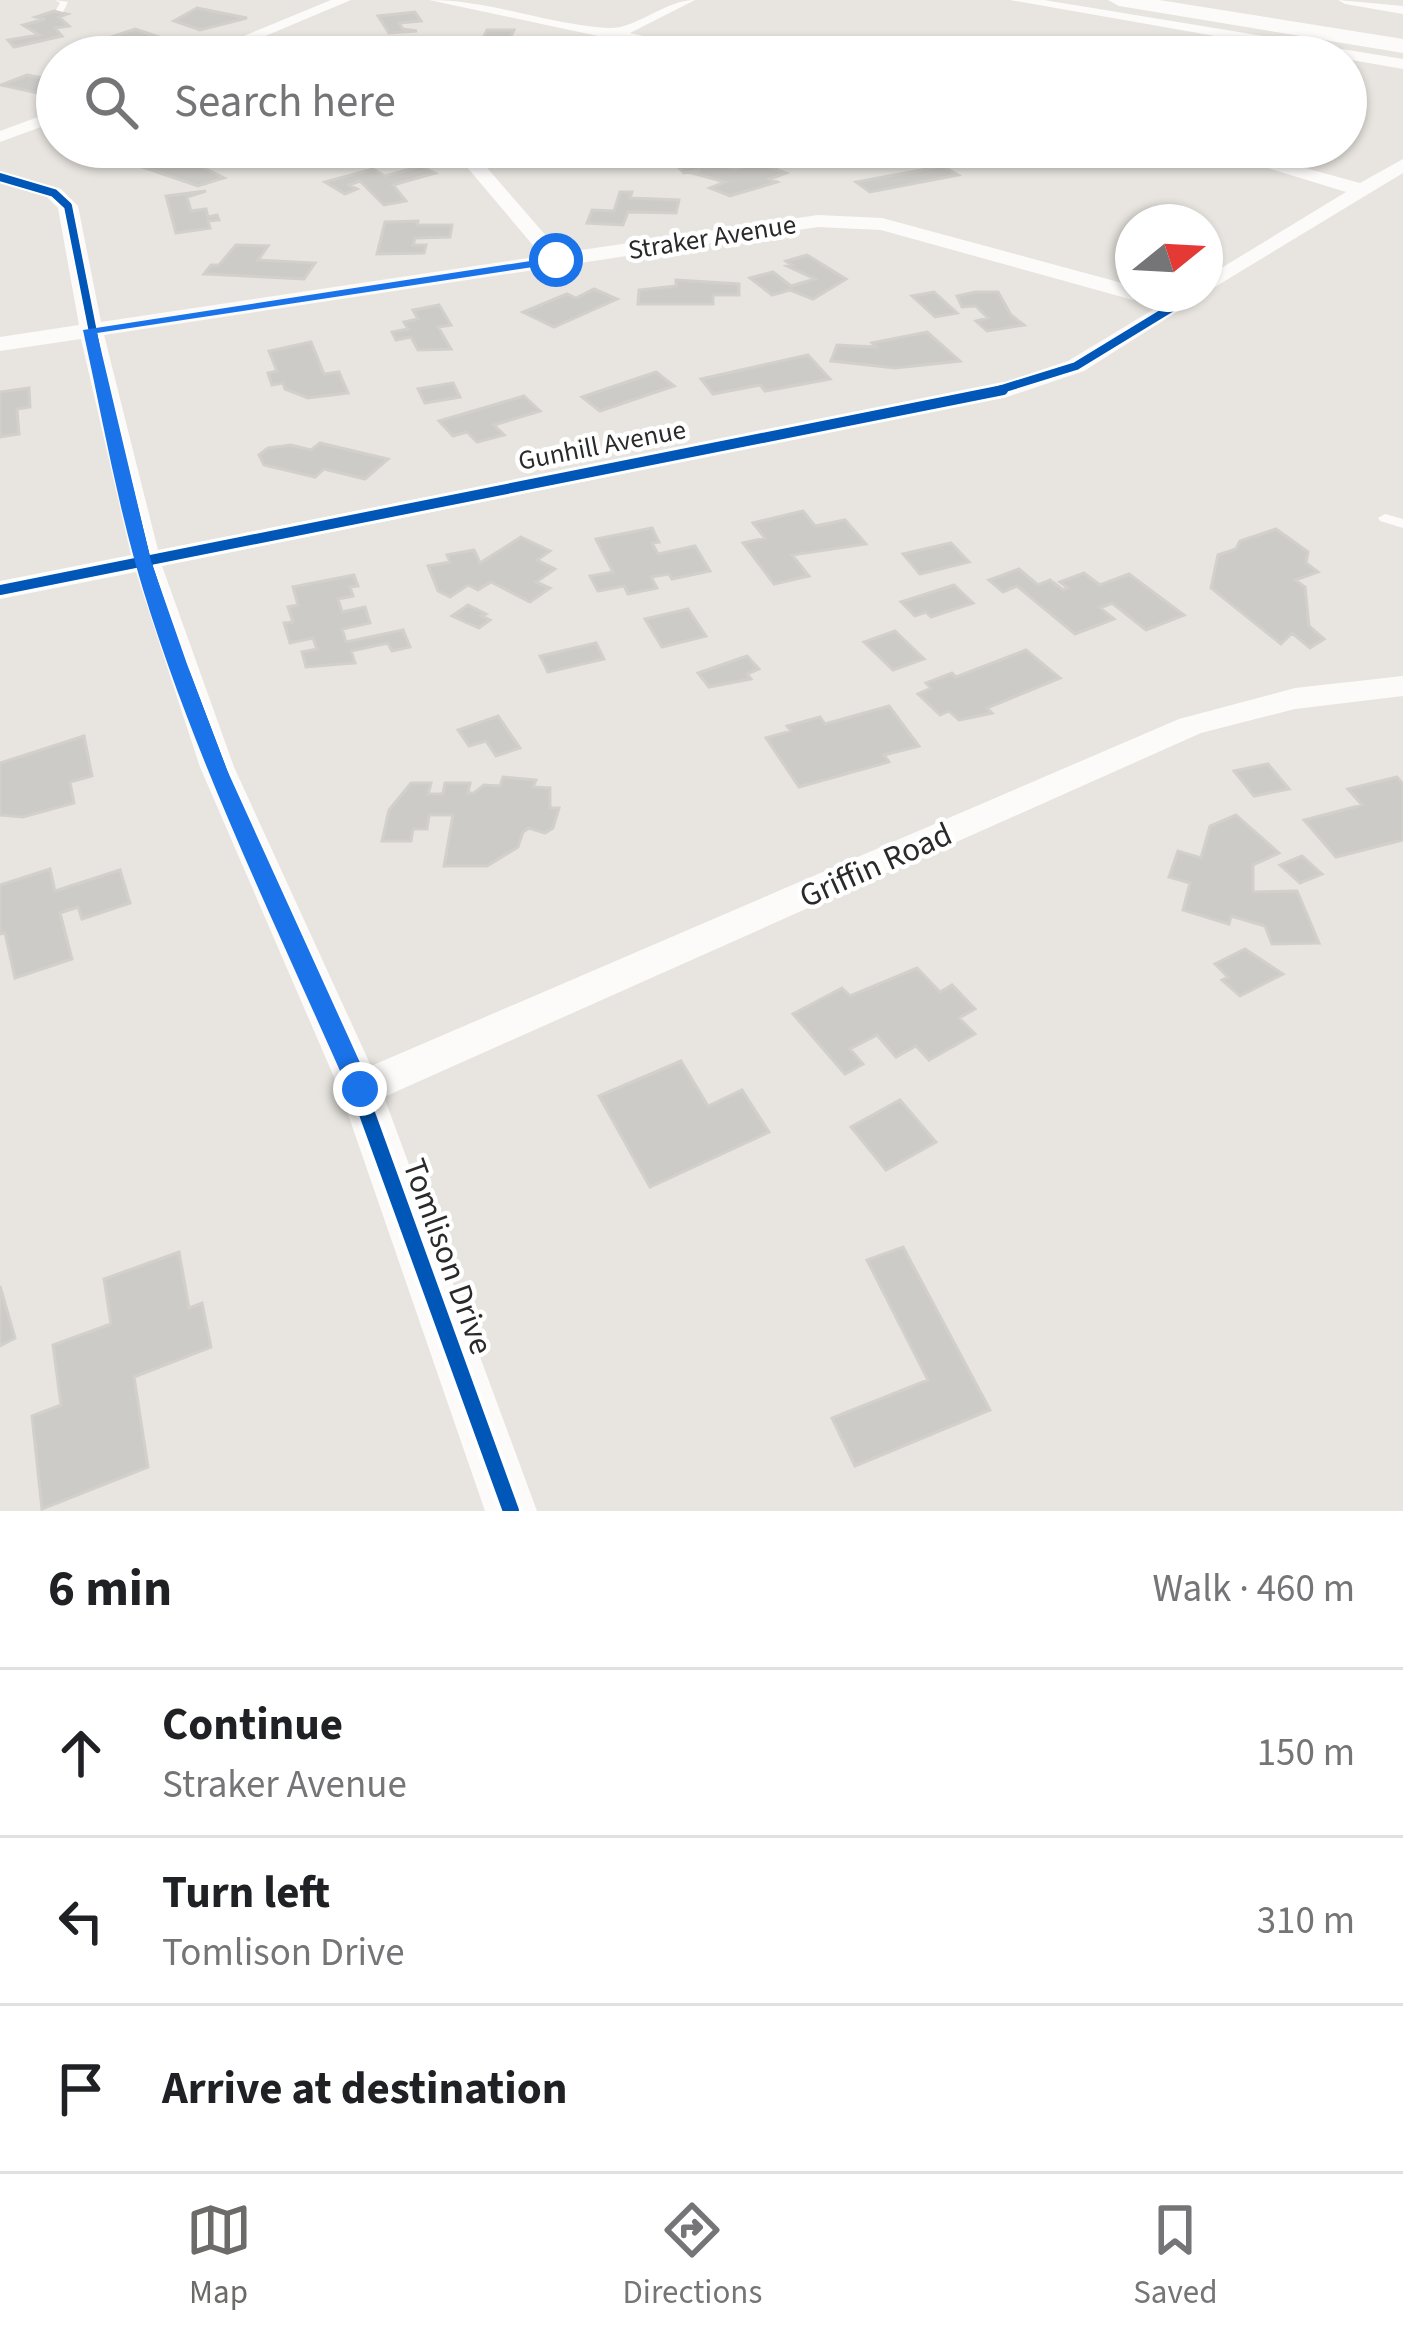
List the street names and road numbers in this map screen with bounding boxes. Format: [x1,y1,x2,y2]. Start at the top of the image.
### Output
street label: Straker Avenue [625,205,799,270]
street label: Gunhill Avenue [515,410,689,481]
street label: Griffin Road [792,811,959,920]
street label: Tomlison Drive [390,1152,505,1361]

